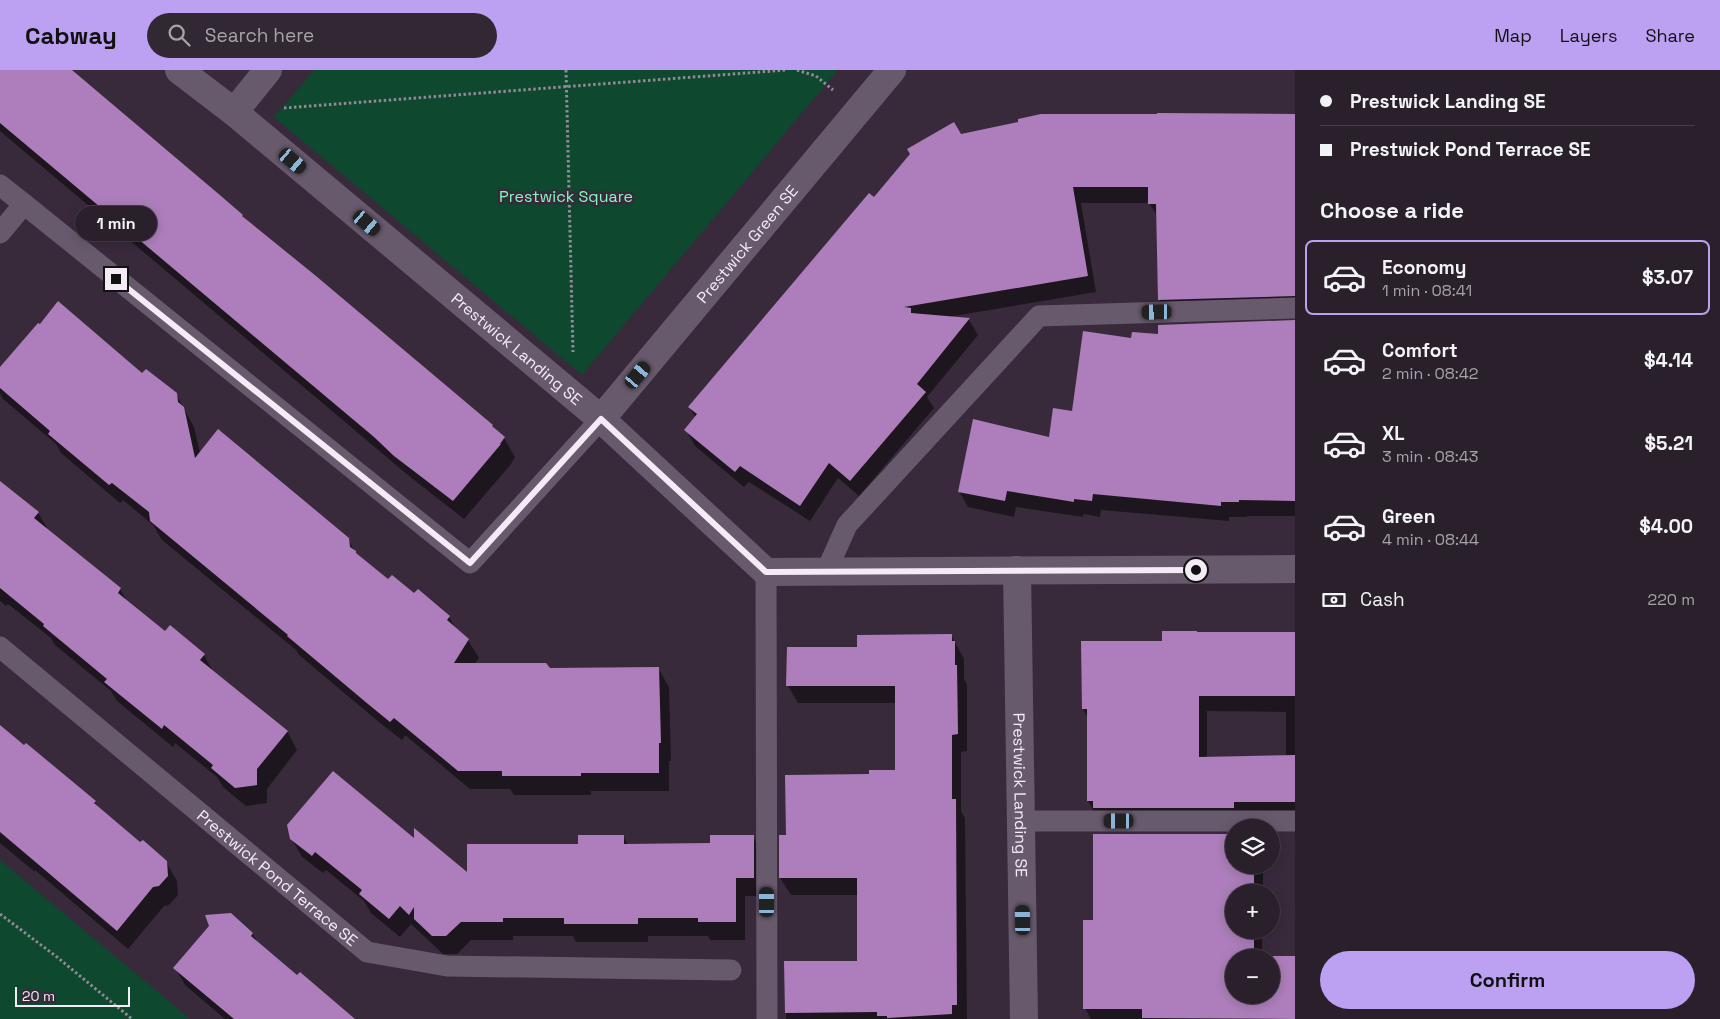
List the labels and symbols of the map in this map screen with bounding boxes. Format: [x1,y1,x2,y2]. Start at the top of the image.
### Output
car [276,146,309,176]
street label: Prestwick Green SE [692,180,802,307]
park label: Prestwick Square [499,186,633,207]
callout: 1 min [75,206,157,242]
car [350,208,383,238]
route end [105,268,127,290]
street label: Prestwick Landing SE [447,288,587,409]
car [1141,304,1172,320]
car [622,359,653,391]
route start [1185,559,1207,581]
street label: Prestwick Landing SE [1009,713,1032,877]
street label: Prestwick Pond Terrace SE [193,805,362,951]
car [1104,814,1134,829]
car [759,887,774,917]
car [1015,905,1030,935]
scale bar [15,984,130,1007]

